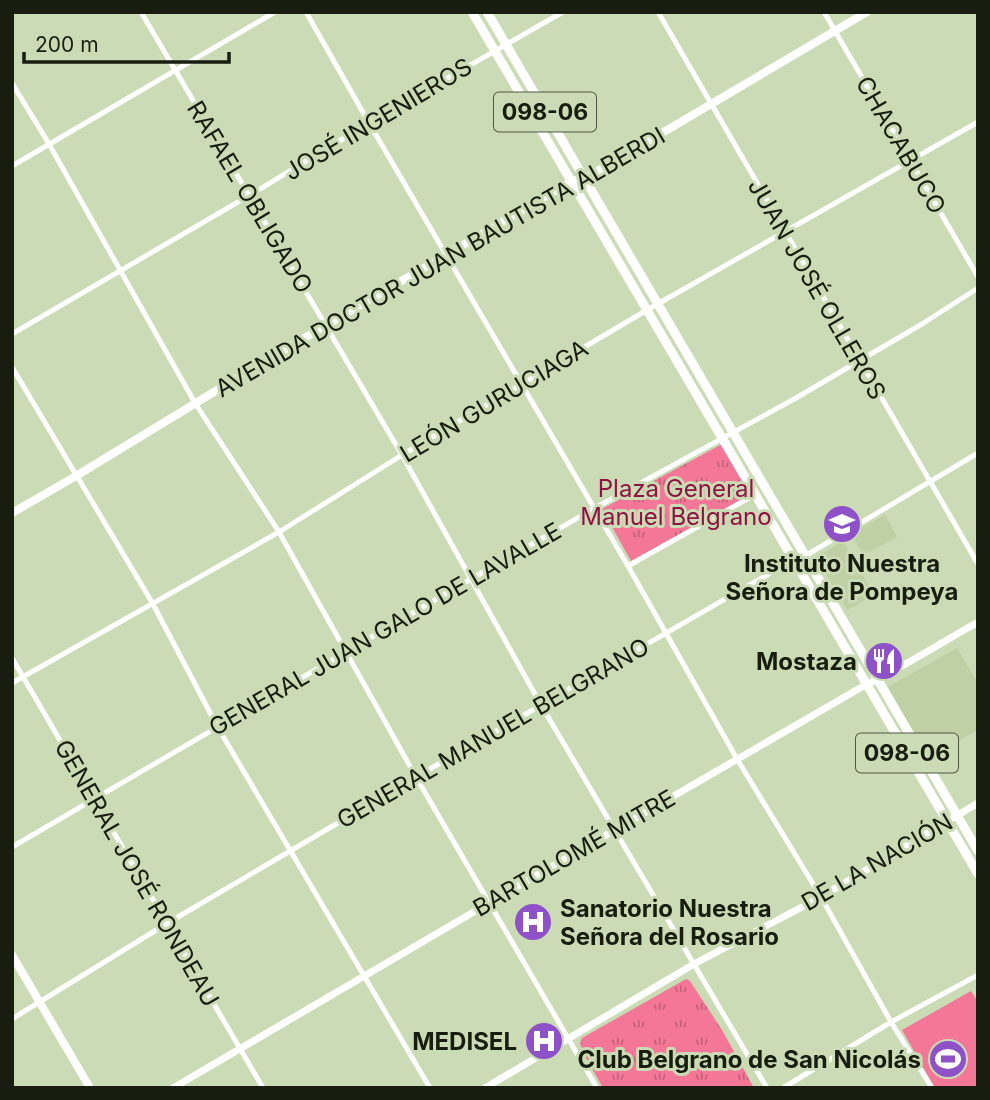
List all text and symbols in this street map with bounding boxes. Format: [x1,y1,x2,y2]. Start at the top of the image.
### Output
scale bar [24,21,229,65]
text: 200 m [35,32,99,57]
street label: JOSÉ INGENIEROS [278,51,477,186]
street label: CHACABUCO [850,71,952,219]
road number: 098-06 [494,92,596,132]
street label: RAFAEL OBLIGADO [181,96,319,298]
street label: AVENIDA DOCTOR JUAN BAUTISTA ALBERDI [210,121,670,403]
street label: JUAN JOSÉ OLLEROS [742,173,893,405]
street label: LEÓN GURUCIAGA [395,333,593,469]
park label: Plaza General Manuel Belgrano [580,474,772,531]
school or university icon: Instituto Nuestra Señora de Pompeya [821,503,863,545]
street label: GENERAL JUAN GALO DE LAVALLE [204,516,566,742]
place label: Instituto Nuestra Señora de Pompeya [726,549,958,606]
street label: GENERAL MANUEL BELGRANO [332,632,654,834]
restaurant icon: Mostaza [863,640,905,682]
place label: Mostaza [756,647,857,676]
street label: GENERAL JOSÉ RONDEAU [49,734,226,1012]
road number: 098-06 [856,734,958,772]
street label: BARTOLOMÉ MITRE [467,782,680,923]
street label: DE LA NACIÓN [796,807,958,917]
place label: Sanatorio Nuestra Señora del Rosario [560,894,779,951]
hospital icon: Sanatorio Nuestra Señora del Rosario [512,901,554,943]
hospital icon: MEDISEL [523,1020,565,1062]
place label: MEDISEL [412,1027,517,1056]
sports icon: Club Belgrano de San Nicolás [927,1038,969,1080]
place label: Club Belgrano de San Nicolás [578,1045,921,1074]

